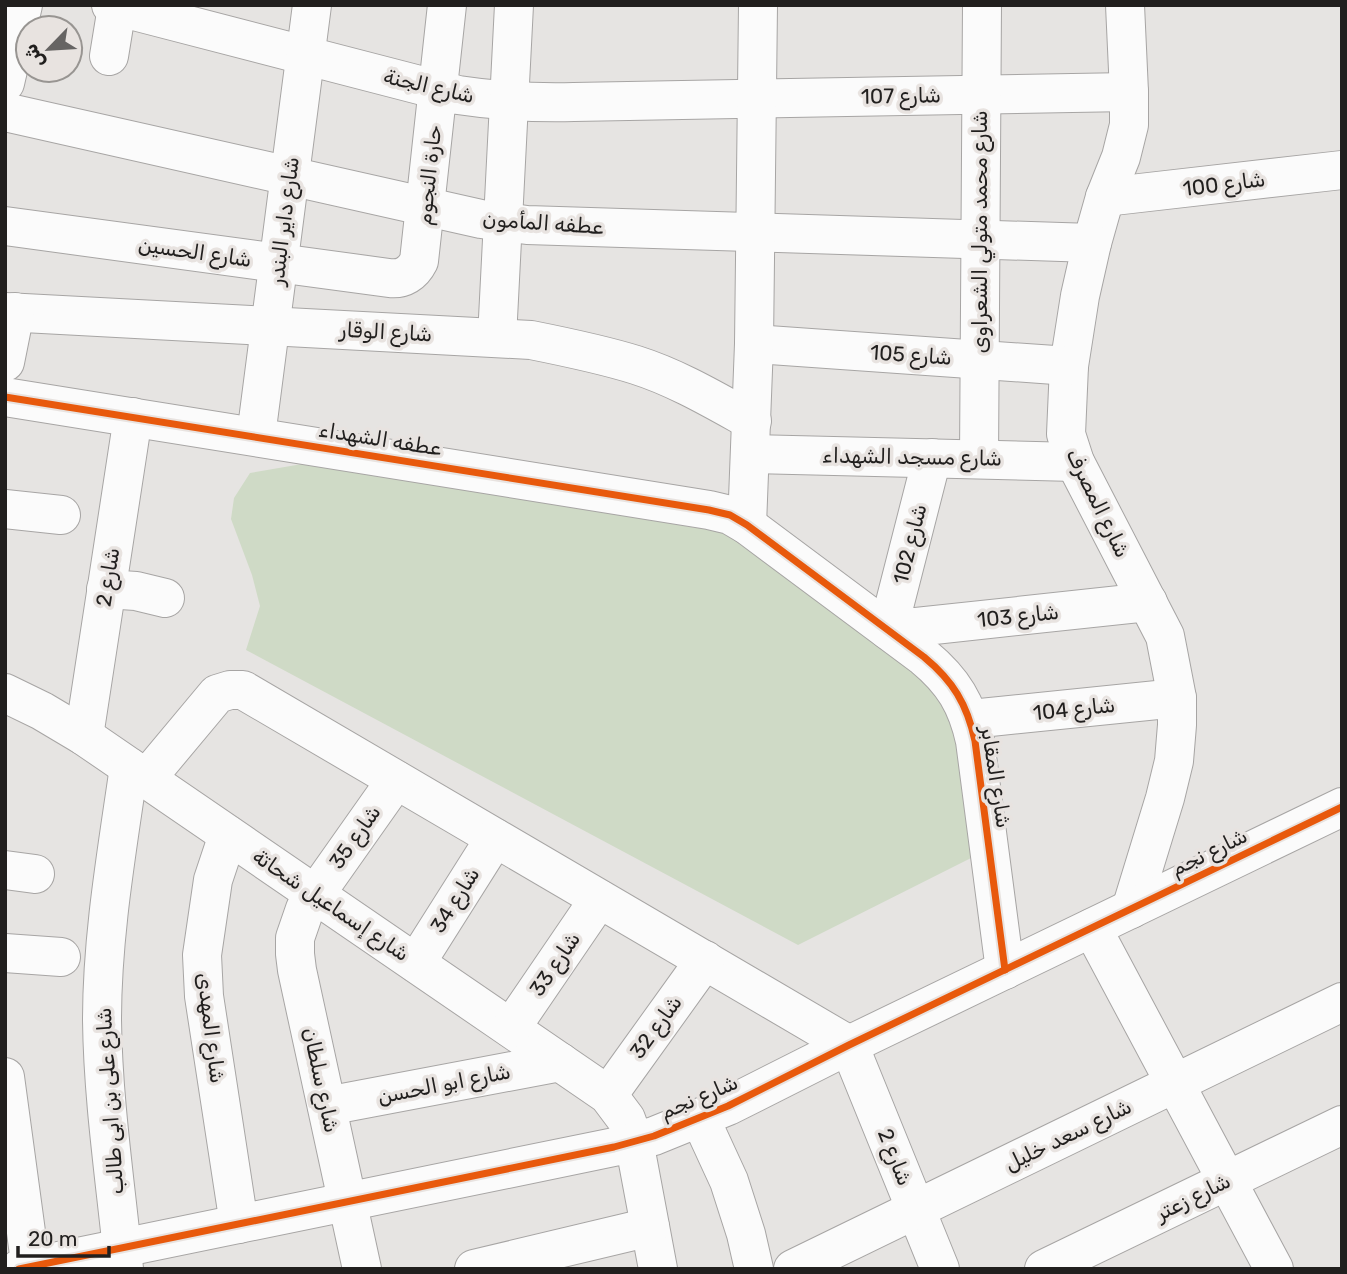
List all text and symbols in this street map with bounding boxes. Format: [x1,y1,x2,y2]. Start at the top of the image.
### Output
north arrow [14,14,84,84]
text: ش [19,40,50,72]
street label: شارع الجنة [381,63,477,110]
street label: شارع 107 [861,82,941,111]
street label: شارع محمد متولي الشعراوى [967,110,996,354]
street label: حارة النجوم [411,124,447,226]
street label: شارع داير البندر [263,155,306,289]
street label: شارع 100 [1181,166,1267,203]
street label: عطفه المأمون [482,206,604,239]
street label: شارع الحسين [136,231,253,274]
street label: شارع الوقار [337,316,433,348]
street label: شارع 105 [869,339,953,372]
street label: عطفه الشهداء [317,416,443,461]
street label: شارع مسجد الشهداء [822,442,1002,473]
street label: شارع المصرف [1060,444,1136,562]
street label: شارع 102 [888,501,933,587]
street label: شارع 2 [91,546,126,608]
street label: شارع 103 [976,599,1060,634]
street label: شارع 104 [1032,692,1116,727]
street label: شارع المقابر [974,722,1017,830]
street label: شارع 35 [324,800,387,875]
street label: شارع نجم [1166,822,1252,883]
street label: شارع إسماعيل شحاتة [247,843,414,968]
street label: شارع 34 [425,862,486,938]
street label: شارع 33 [524,927,587,1002]
street label: شارع المهدى [190,971,231,1085]
street label: شارع 32 [624,990,688,1064]
street label: شارع على بن ابى طالب [91,1007,130,1195]
street label: شارع سلطان [296,1025,345,1135]
street label: شارع ابو الحسن [375,1058,513,1111]
street label: شارع نجم [656,1069,742,1126]
street label: شارع سعد خليل [1000,1093,1136,1178]
street label: شارع 2 [871,1125,918,1190]
street label: شارع زعتر [1149,1168,1235,1228]
scale bar [18,1214,108,1258]
text: 20 m [28,1226,77,1251]

